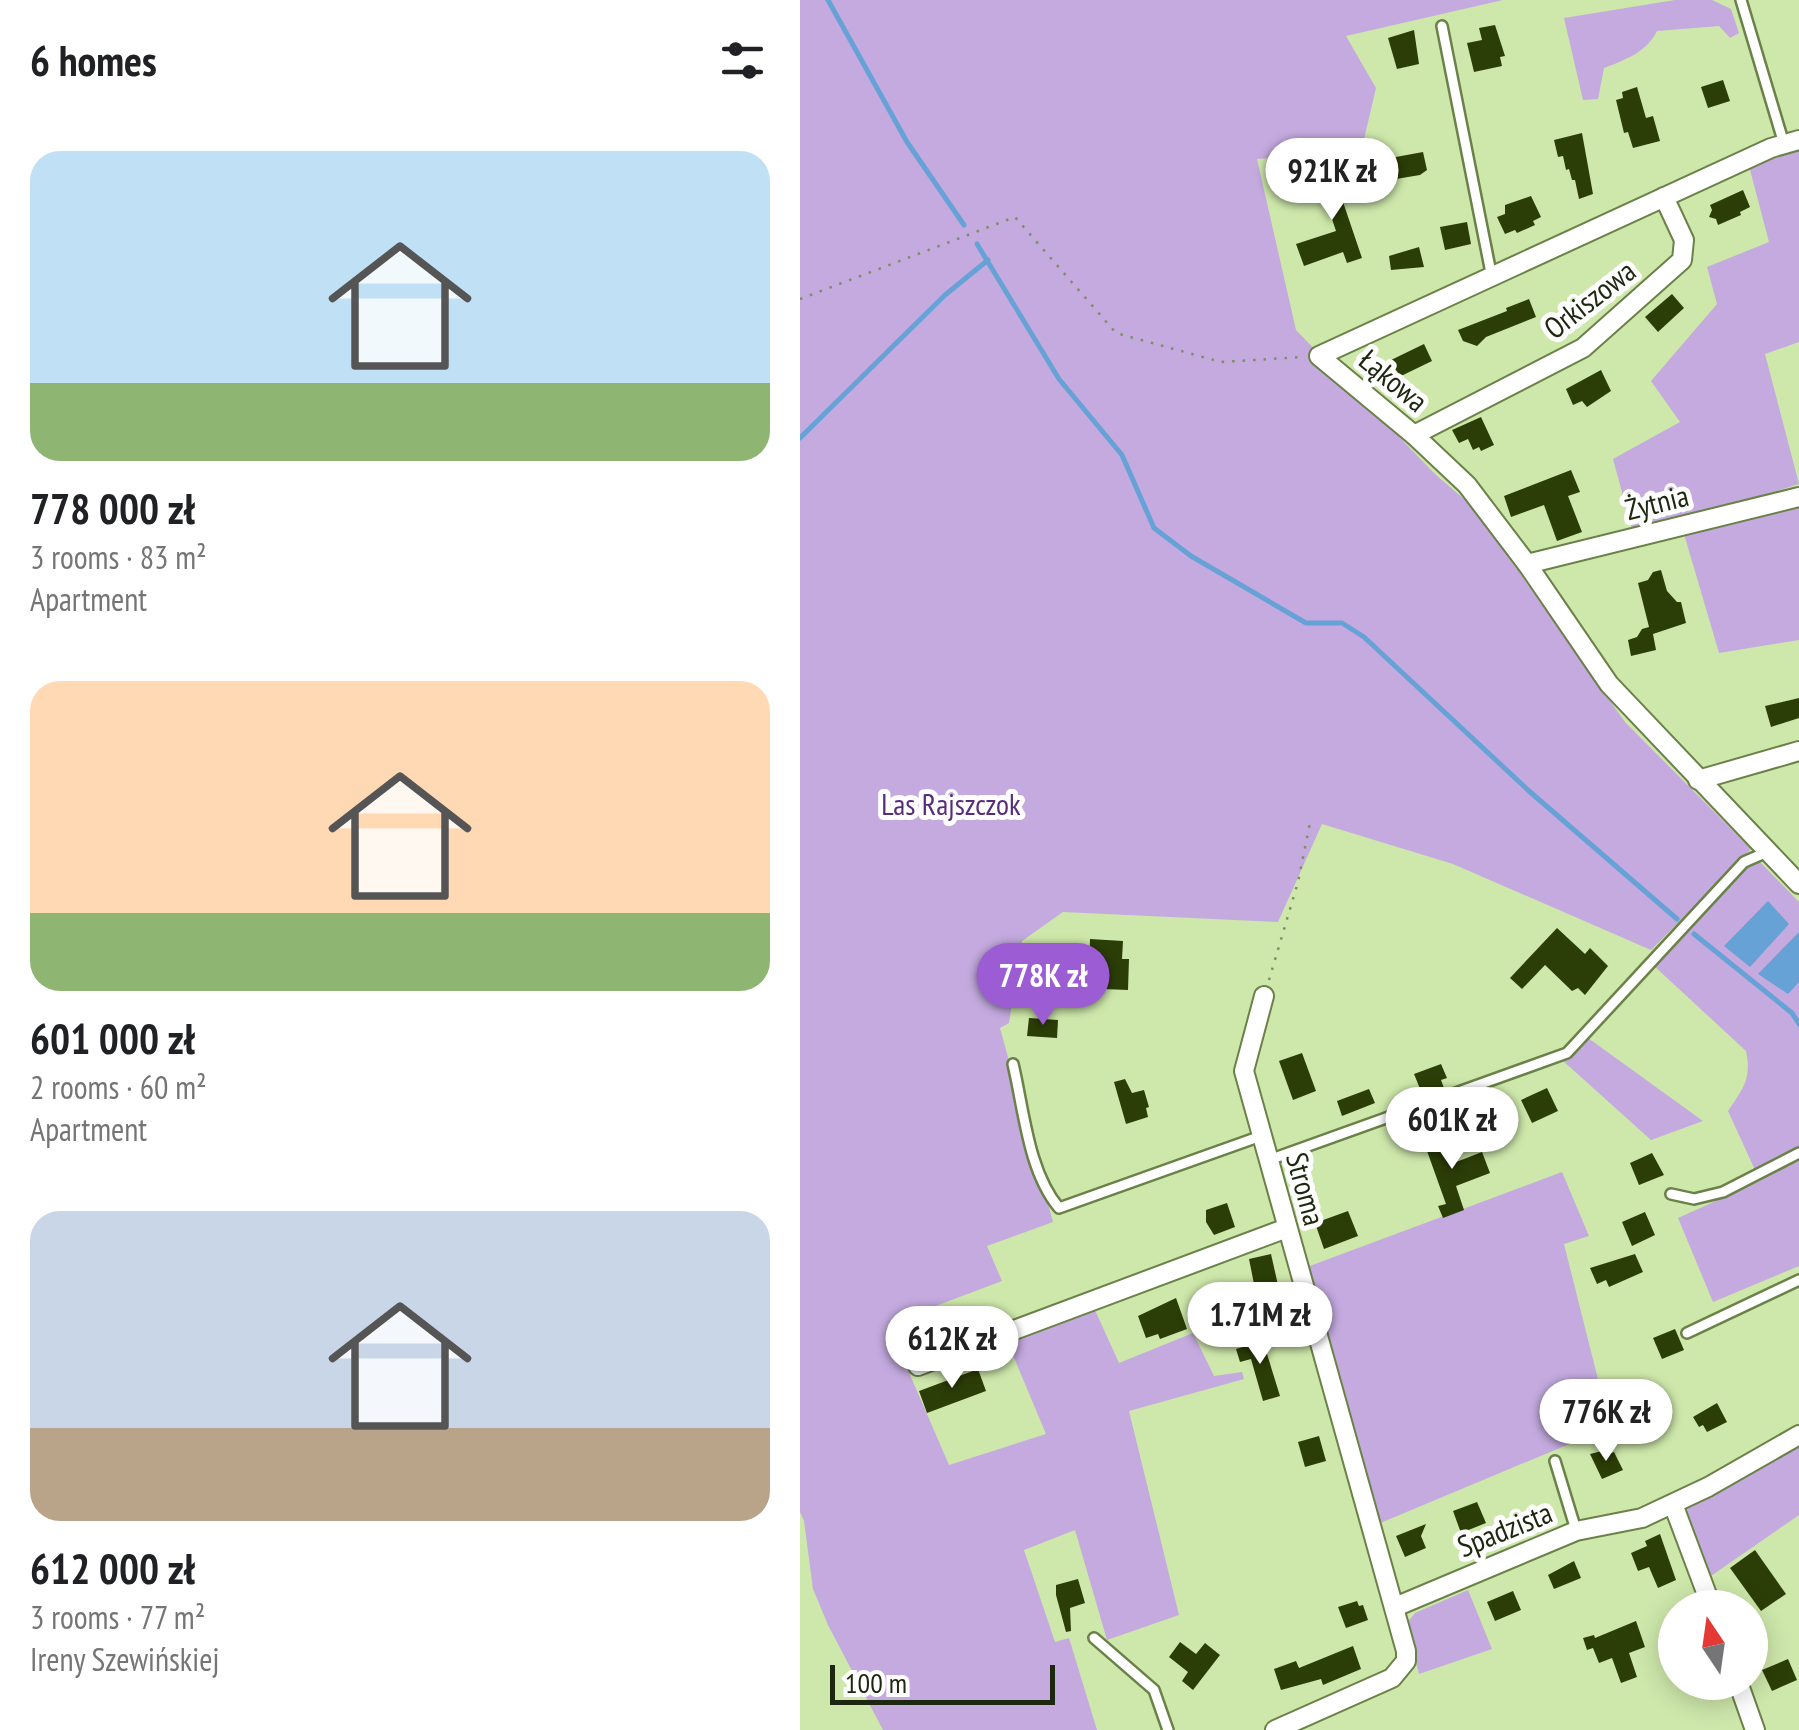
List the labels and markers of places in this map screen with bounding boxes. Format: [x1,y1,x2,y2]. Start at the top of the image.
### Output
pin: 921K zł [1240,138,1424,223]
pin: 778K zł [951,943,1135,1028]
pin: 601K zł [1360,1087,1544,1172]
pin: 1.71M zł [1157,1282,1363,1367]
pin: 612K zł [860,1306,1044,1391]
pin: 776K zł [1514,1379,1698,1464]

